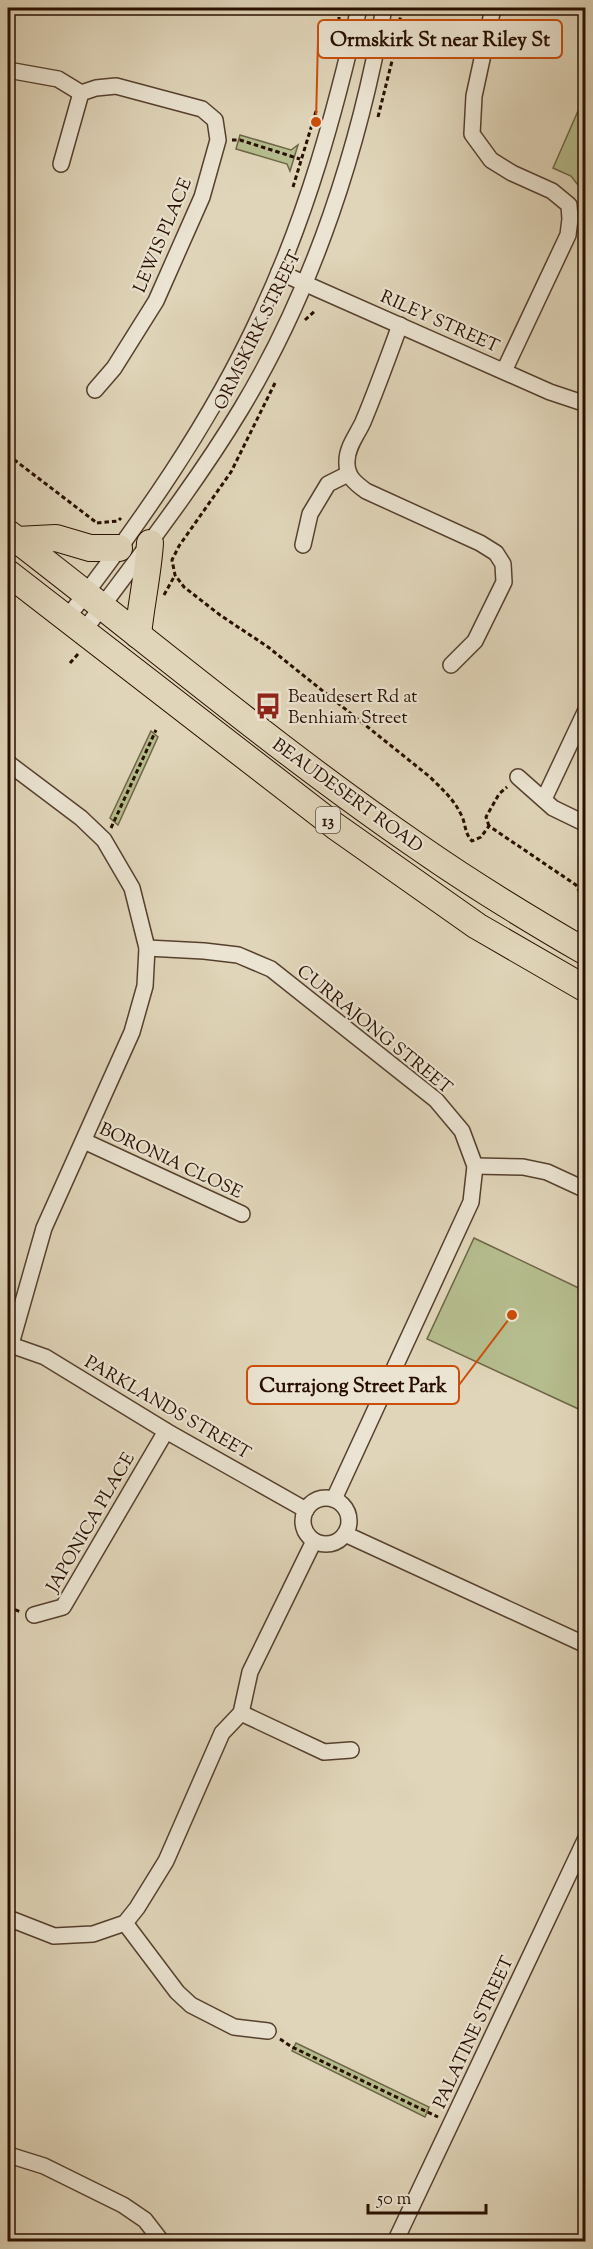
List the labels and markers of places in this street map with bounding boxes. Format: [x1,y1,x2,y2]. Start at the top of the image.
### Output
callout: Ormskirk St near Riley St [318,20,562,58]
place label: Beaudesert Rd at Benhiam Street [288,685,417,732]
bus stop icon: Beaudesert Rd at Benhiam Street [253,691,283,721]
callout: Currajong Street Park [247,1366,459,1404]

